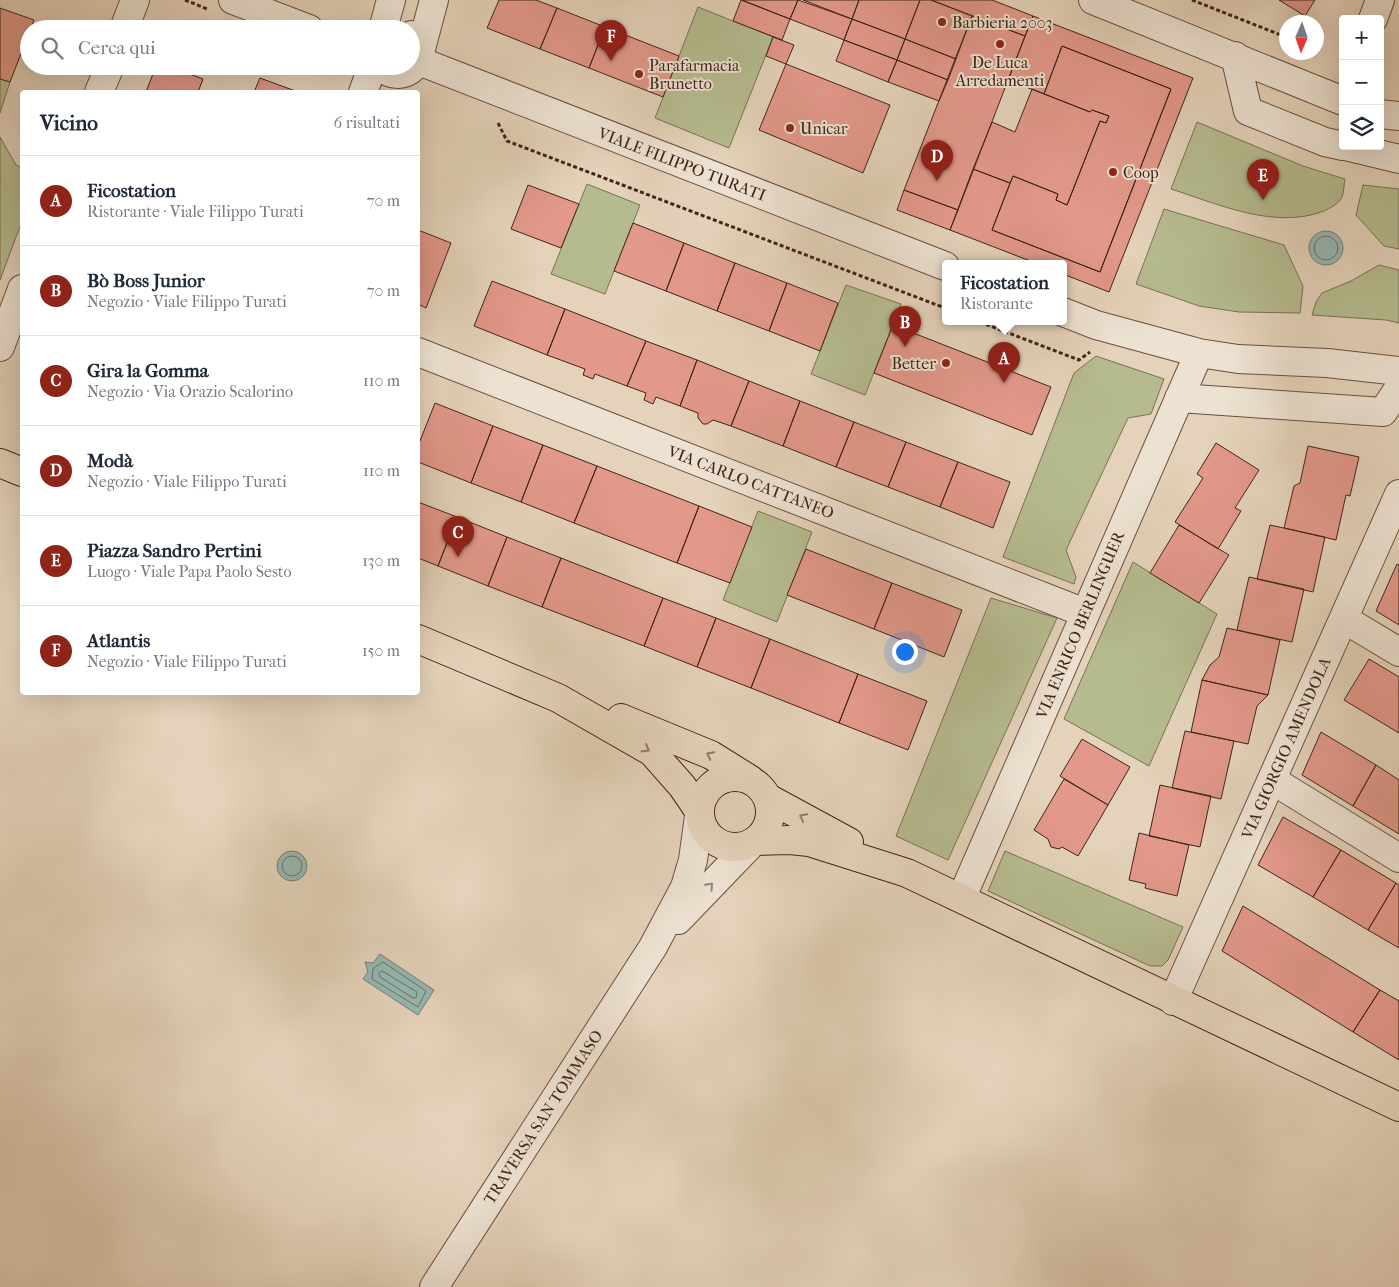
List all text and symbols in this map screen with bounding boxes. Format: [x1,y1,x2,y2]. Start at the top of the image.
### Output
place label: Barbieria 2003 [952,13,1052,32]
north arrow [1279,15,1324,60]
map controls [1339,15,1384,150]
button: + [1339,15,1384,60]
marker: Barbieria 2003 [936,16,948,28]
search box [20,20,420,75]
pin: F [595,20,627,61]
icon: search [38,34,66,62]
text: Cerca qui [78,37,156,59]
marker: De Luca Arredamenti [994,38,1006,50]
place label: De Luca Arredamenti [955,53,1045,90]
place label: Parafarmacia Brunetto [649,56,740,93]
button: − [1339,60,1384,105]
marker: Parafarmacia Brunetto [633,68,645,80]
button: layers [1339,105,1384,150]
text: Vicino [40,111,98,135]
text: 6 risultati [334,113,400,132]
place label: Unicar [800,119,848,138]
marker: Unicar [784,122,796,134]
street label: VIALE FILIPPO TURATI [595,123,768,205]
pin: D [921,140,953,181]
pin: E [1247,159,1279,200]
place label: Coop [1123,163,1159,182]
marker: Coop [1107,166,1119,178]
text: Ficostation [87,180,176,202]
text: A [51,191,61,210]
text: 70 m [367,191,400,210]
text: Ristorante · Viale Filippo Turati [87,202,304,221]
popup [942,260,1067,325]
text: Bò Boss Junior [87,270,205,292]
text: Ficostation [960,272,1049,294]
text: B [51,281,61,300]
text: 70 m [367,281,400,300]
text: Negozio · Viale Filippo Turati [87,292,287,311]
text: Ristorante [960,294,1033,313]
pin: B [889,306,921,347]
pin: A [988,342,1020,383]
place label: Better [892,354,936,373]
marker: Better [940,357,952,369]
text: Gira la Gomma [87,360,209,382]
text: C [51,371,61,390]
text: 110 m [363,371,400,390]
text: Negozio · Via Orazio Scalorino [87,382,293,401]
street label: VIA CARLO CATTANEO [664,441,837,522]
text: Modà [87,450,133,472]
text: D [50,461,62,480]
text: 110 m [363,461,400,480]
text: Negozio · Viale Filippo Turati [87,472,287,491]
pin: C [442,516,474,557]
street label: VIA ENRICO BERLINGUER [1031,527,1129,722]
text: Piazza Sandro Pertini [87,540,262,562]
text: E [51,551,61,570]
text: 130 m [362,551,400,570]
text: Luogo · Viale Papa Paolo Sesto [87,562,292,581]
text: Atlantis [87,630,150,652]
your location [892,639,918,665]
text: F [52,641,60,660]
text: 150 m [362,641,400,660]
text: Negozio · Viale Filippo Turati [87,652,287,671]
street label: VIA GIORGIO AMENDOLA [1237,654,1335,843]
one-way arrow [640,742,649,752]
one-way arrow [706,751,715,761]
one-way arrow [799,813,808,823]
one-way arrow [704,883,713,892]
street label: TRAVERSA SAN TOMMASO [480,1026,606,1208]

